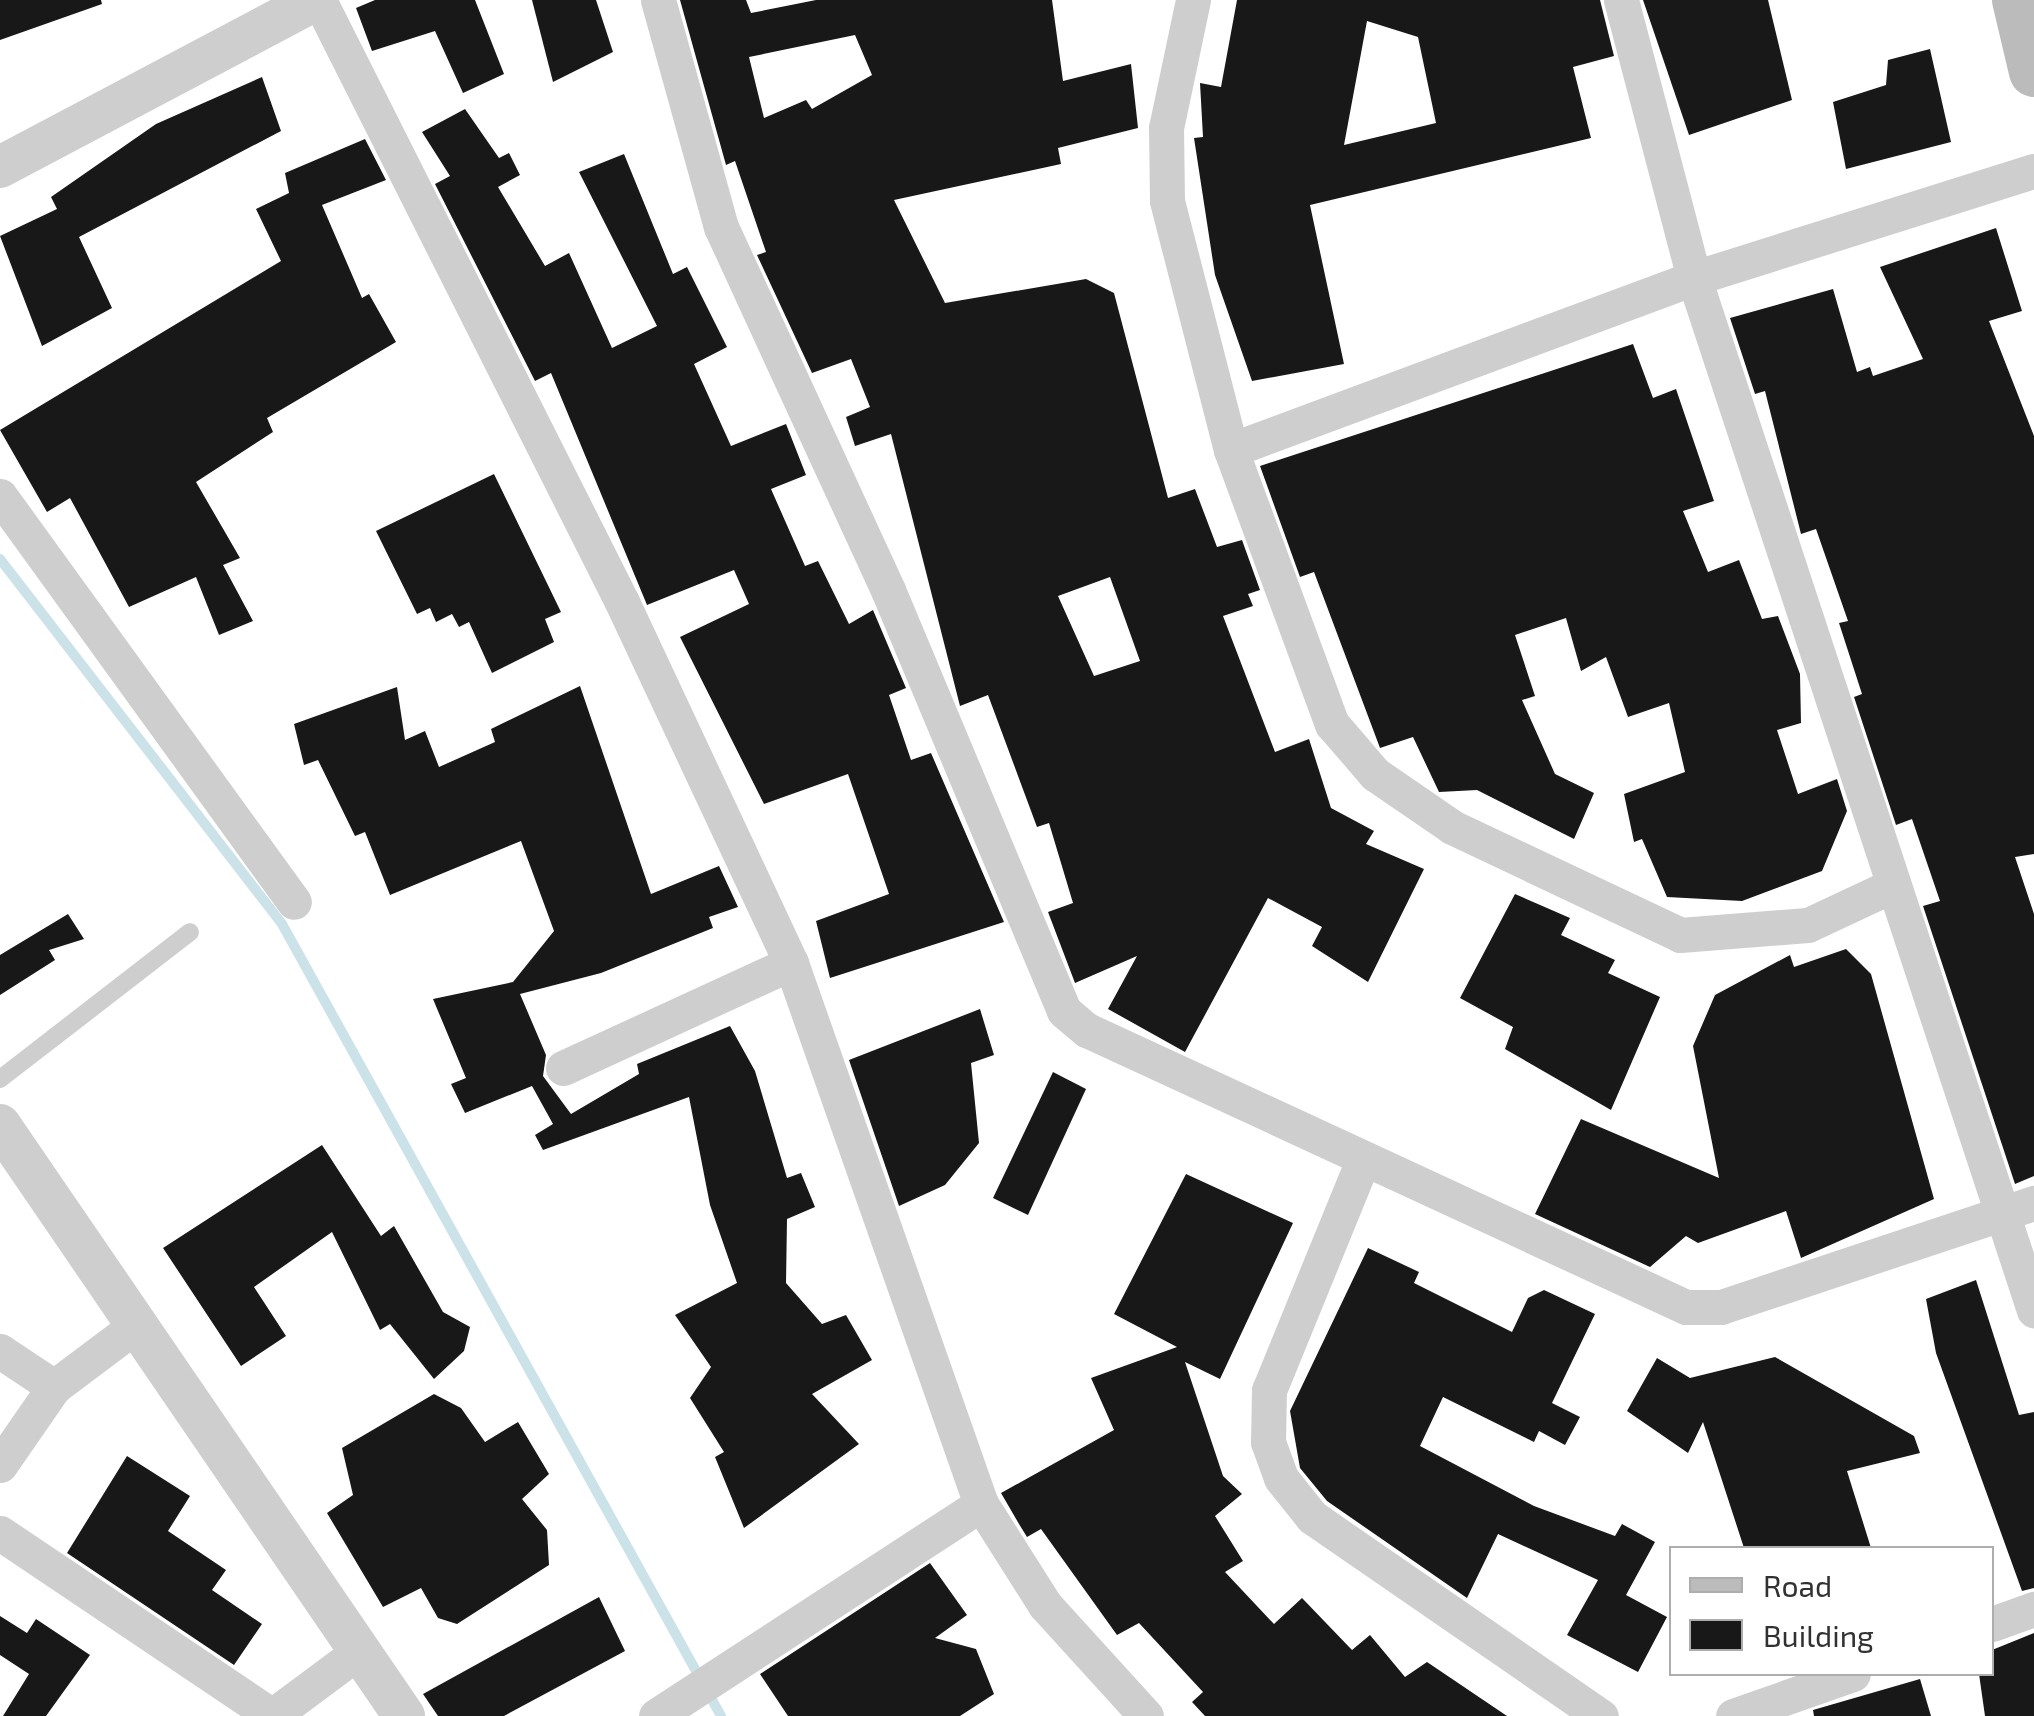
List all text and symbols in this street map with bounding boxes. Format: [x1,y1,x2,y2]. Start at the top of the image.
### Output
legend [1669,1546,1994,1676]
text: Road [1763,1567,1832,1603]
text: Building [1763,1617,1874,1653]

